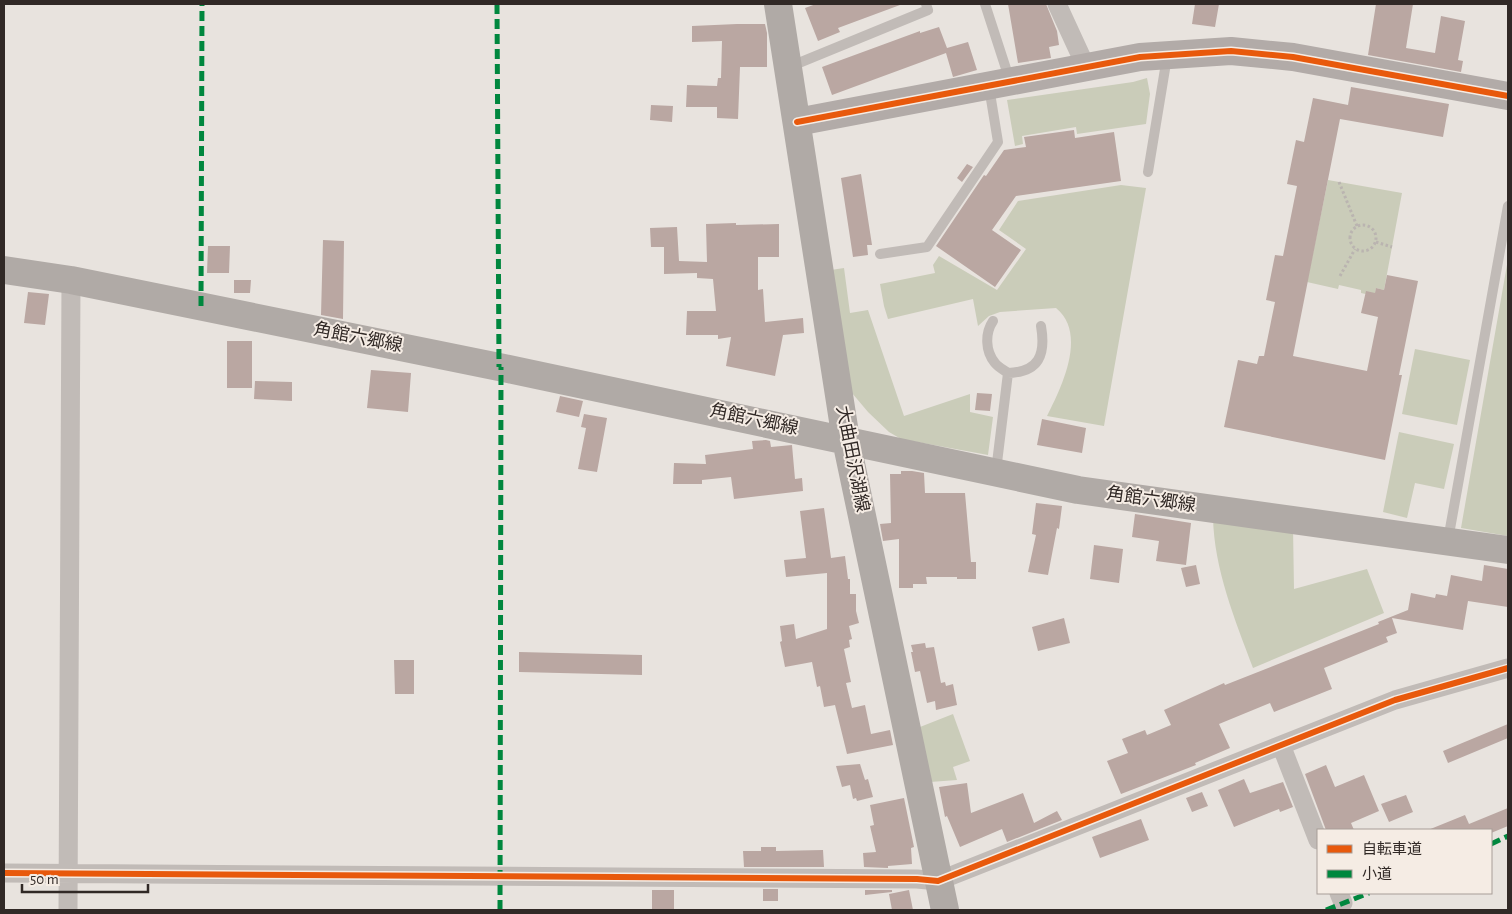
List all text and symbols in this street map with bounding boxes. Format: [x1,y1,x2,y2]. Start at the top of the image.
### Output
street label: 角館六郷線 [312,319,404,355]
street label: 角館六郷線 [708,400,800,438]
street label: 大曲田沢湖線 [833,404,873,514]
street label: 角館六郷線 [1105,483,1197,515]
legend [1317,829,1492,894]
text: 自転車道 [1362,841,1422,857]
scale bar [22,862,149,894]
text: 小道 [1362,866,1392,882]
text: 50 m [30,872,59,887]

